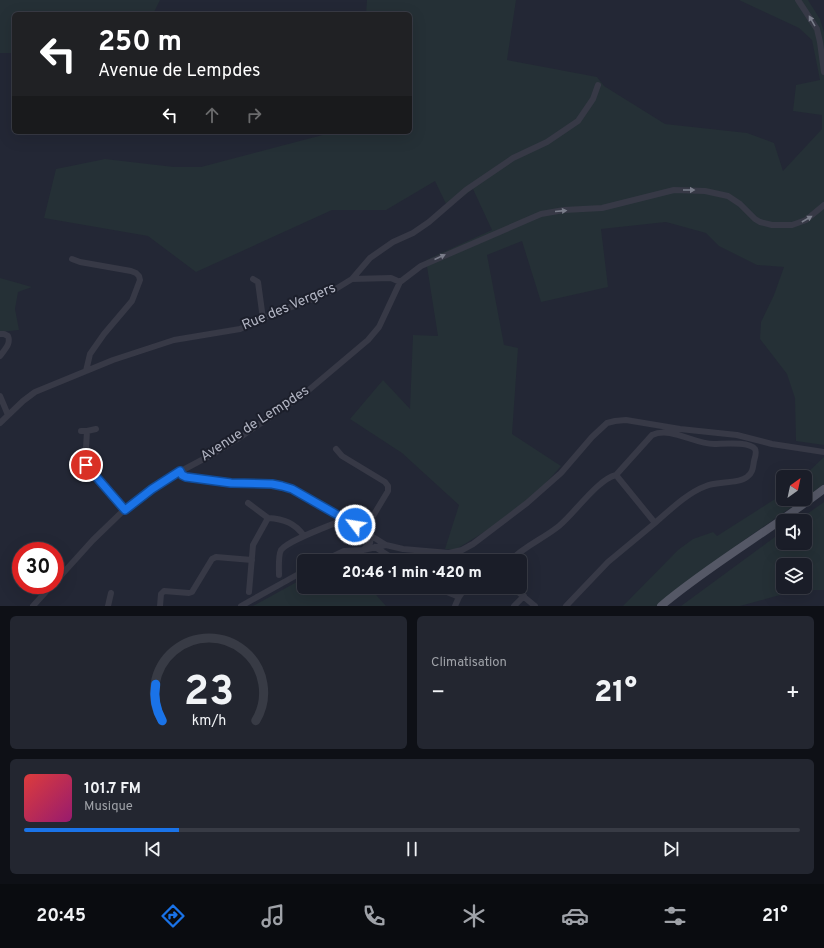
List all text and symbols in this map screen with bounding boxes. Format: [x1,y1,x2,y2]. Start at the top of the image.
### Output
one-way arrow [809,15,816,27]
text: 250 m [98,25,182,61]
icon: left [32,28,84,80]
text: Avenue de Lempdes [98,60,260,83]
icon: left [159,104,181,126]
icon: ahead [201,104,223,126]
icon: right [243,104,265,126]
one-way arrow [683,187,696,193]
one-way arrow [555,207,567,214]
one-way arrow [801,215,813,222]
one-way arrow [435,254,446,260]
street label: Rue des Vergers [240,280,338,334]
street label: Avenue de Lempdes [197,382,313,466]
pin [69,448,103,482]
icon: arrive [75,454,97,476]
north arrow [776,470,812,506]
map controls [776,470,812,594]
position arrow [334,504,376,546]
button: sound [776,514,812,550]
speed limit sign: 30 [12,542,64,594]
button: layers [776,558,812,594]
text: 20:46 · 1 min · 420 m [342,564,482,583]
text: Climatisation [431,655,507,671]
text: 23 [183,666,234,719]
text: 21° [594,675,637,712]
text: − [431,680,445,707]
text: + [786,680,800,707]
text: km/h [191,711,226,729]
text: 101.7 FM [84,780,141,799]
text: Musique [84,799,133,815]
icon: previous [142,838,164,860]
icon: pause [401,838,423,860]
icon: next [660,838,682,860]
icon: directions [159,902,187,930]
icon: music [259,902,287,930]
icon: phone [360,902,388,930]
icon: climate [460,902,488,930]
icon: car [561,902,589,930]
icon: filters [661,902,689,930]
text: 20:45 [36,905,86,928]
text: 21° [762,905,788,928]

